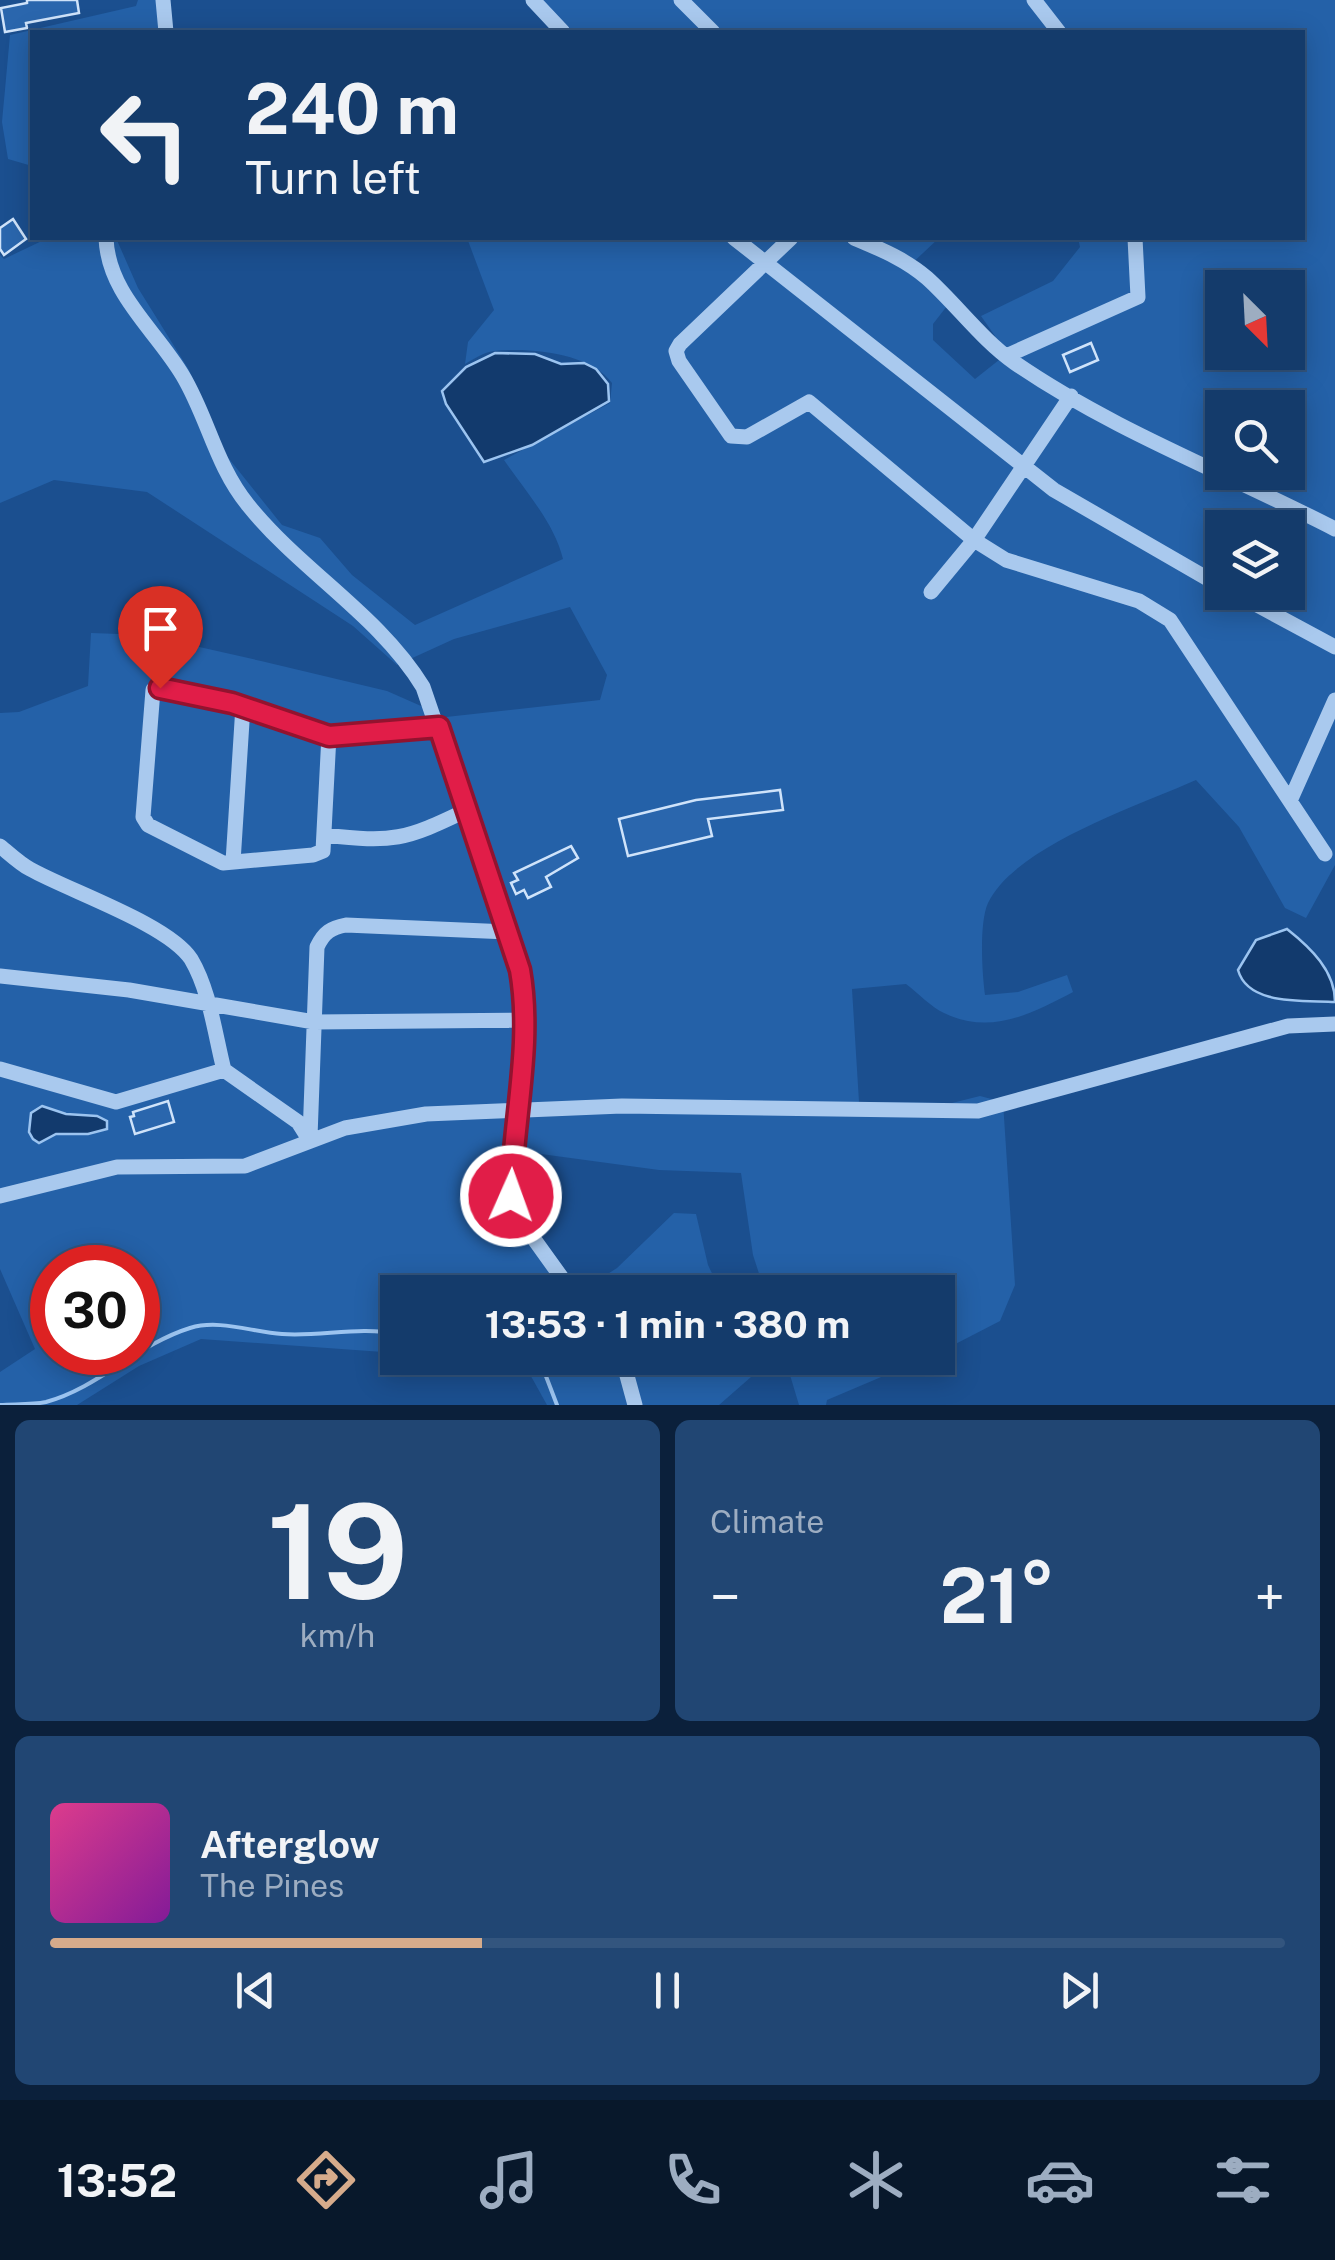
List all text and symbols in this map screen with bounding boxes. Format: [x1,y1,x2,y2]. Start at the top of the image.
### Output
text: 240 m [245,67,459,150]
icon: left [80,70,210,200]
text: Turn left [245,151,421,204]
north arrow [1205,270,1305,370]
map controls [1205,270,1305,610]
button: search [1205,390,1305,490]
button: layers [1205,510,1305,610]
pin [118,586,203,689]
icon: arrive [133,601,188,656]
position arrow [459,1144,563,1248]
speed limit sign: 30 [30,1245,160,1375]
text: 13:53 · 1 min · 380 m [485,1302,850,1347]
text: 19 [267,1476,408,1628]
text: Climate [710,1503,824,1540]
text: 21° [940,1552,1055,1640]
text: − [710,1565,741,1629]
text: + [1255,1565,1285,1629]
text: km/h [300,1617,375,1654]
text: Afterglow [200,1822,380,1867]
text: The Pines [200,1867,344,1904]
icon: previous [228,1963,283,2018]
icon: pause [640,1963,695,2018]
icon: next [1052,1963,1107,2018]
icon: directions [291,2145,361,2215]
icon: music [474,2145,544,2215]
icon: phone [658,2145,728,2215]
icon: climate [841,2145,911,2215]
icon: car [1025,2145,1095,2215]
icon: filters [1208,2145,1278,2215]
text: 13:52 [57,2154,177,2207]

